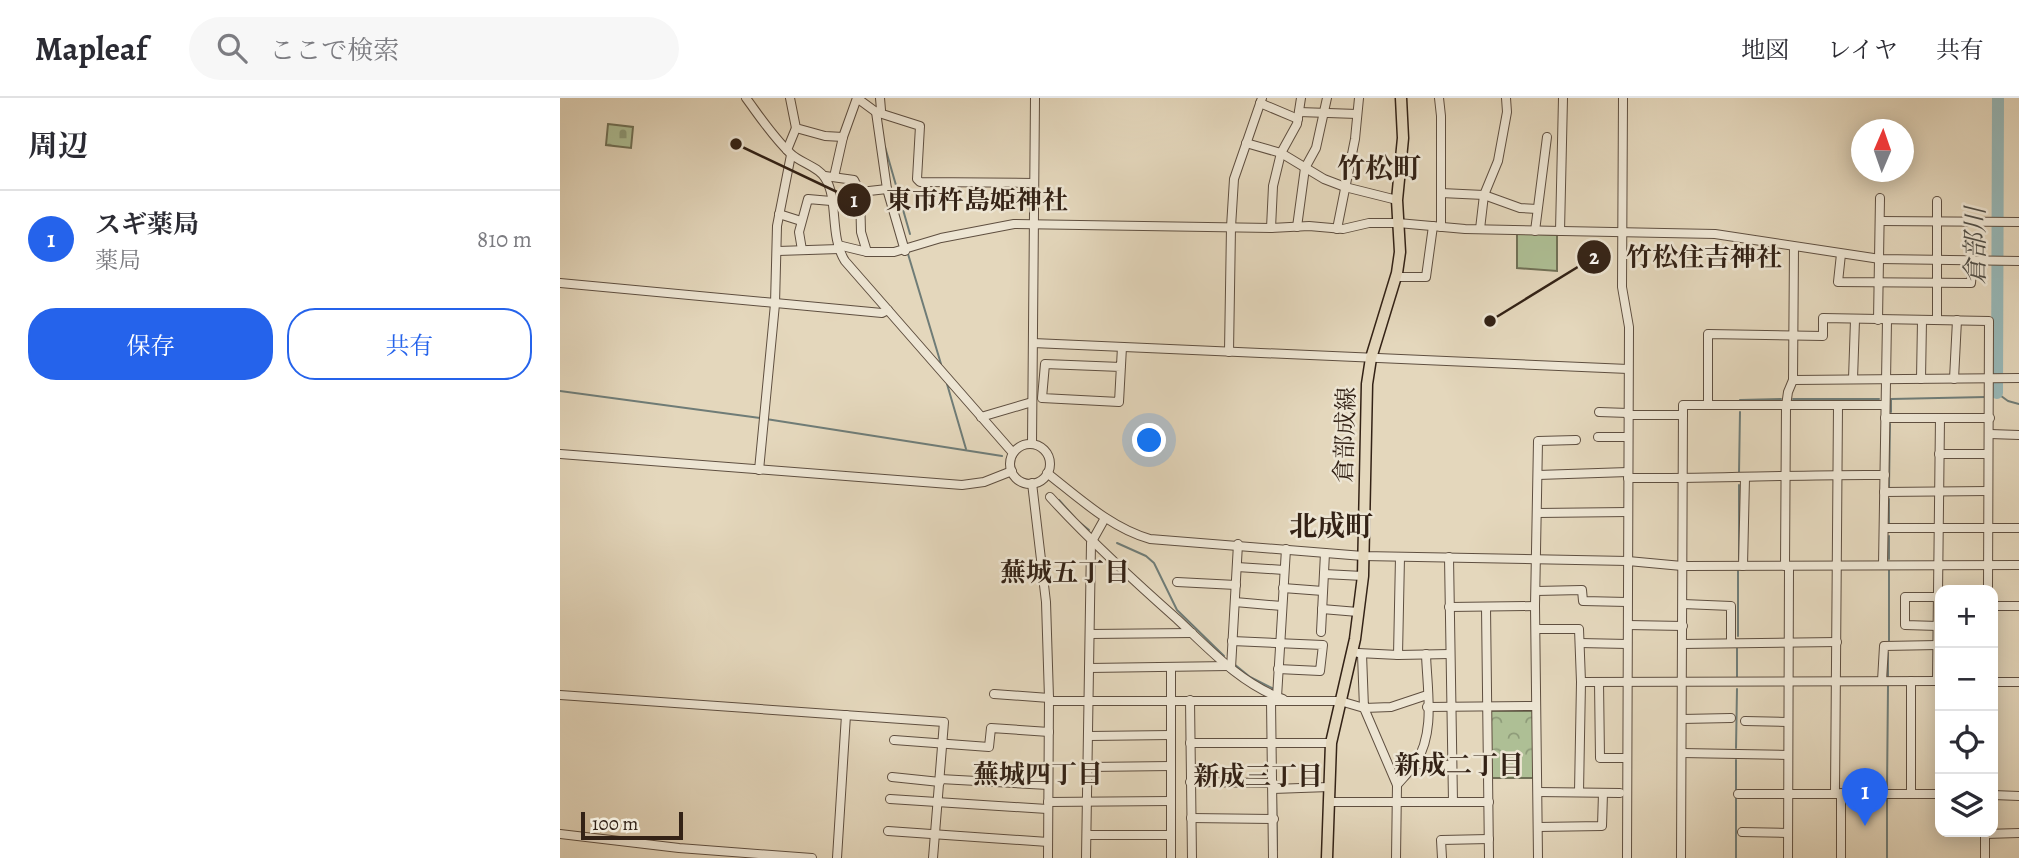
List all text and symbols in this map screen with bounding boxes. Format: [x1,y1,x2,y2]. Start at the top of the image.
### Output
search box [189,17,679,80]
text: Mapleaf [35,26,147,71]
icon: search [213,29,251,67]
text: ここで検索 [269,33,399,68]
text: 地図 [1741,34,1789,66]
text: レイヤ [1827,34,1898,66]
text: 共有 [1936,34,1984,66]
north arrow [1851,119,1914,182]
text: 周辺 [28,126,88,166]
district label: 竹松町 [1337,150,1421,188]
callout: 東市杵島姫神社 [837,176,1082,223]
text: 東市杵島姫神社 [886,183,1068,218]
text: 1 [850,186,858,214]
water label: 倉部川 [1958,204,1993,285]
text: スギ薬局 [95,207,199,242]
text: 1 [47,224,55,255]
text: 810 m [477,224,532,255]
callout: 竹松住吉神社 [1577,233,1796,280]
text: 竹松住吉神社 [1626,240,1782,275]
text: 2 [1589,243,1599,271]
text: 薬局 [95,245,141,276]
button: 保存 [28,308,273,380]
button: 共有 [287,308,532,380]
street label: 倉部成線 [1327,386,1363,484]
your location [1132,423,1166,457]
district label: 北成町 [1289,508,1373,546]
district label: 蕪城五丁目 [1000,555,1130,590]
map controls [1935,585,1998,837]
button: + [1935,585,1998,648]
button: − [1935,648,1998,711]
button: locate [1935,711,1998,774]
district label: 新成二丁目 [1394,748,1524,783]
district label: 蕪城四丁目 [973,757,1103,792]
district label: 新成三丁目 [1193,759,1323,794]
pin: 1 [1842,768,1888,826]
button: layers [1935,774,1998,837]
scale bar [581,809,682,841]
text: 100 m [592,811,638,837]

